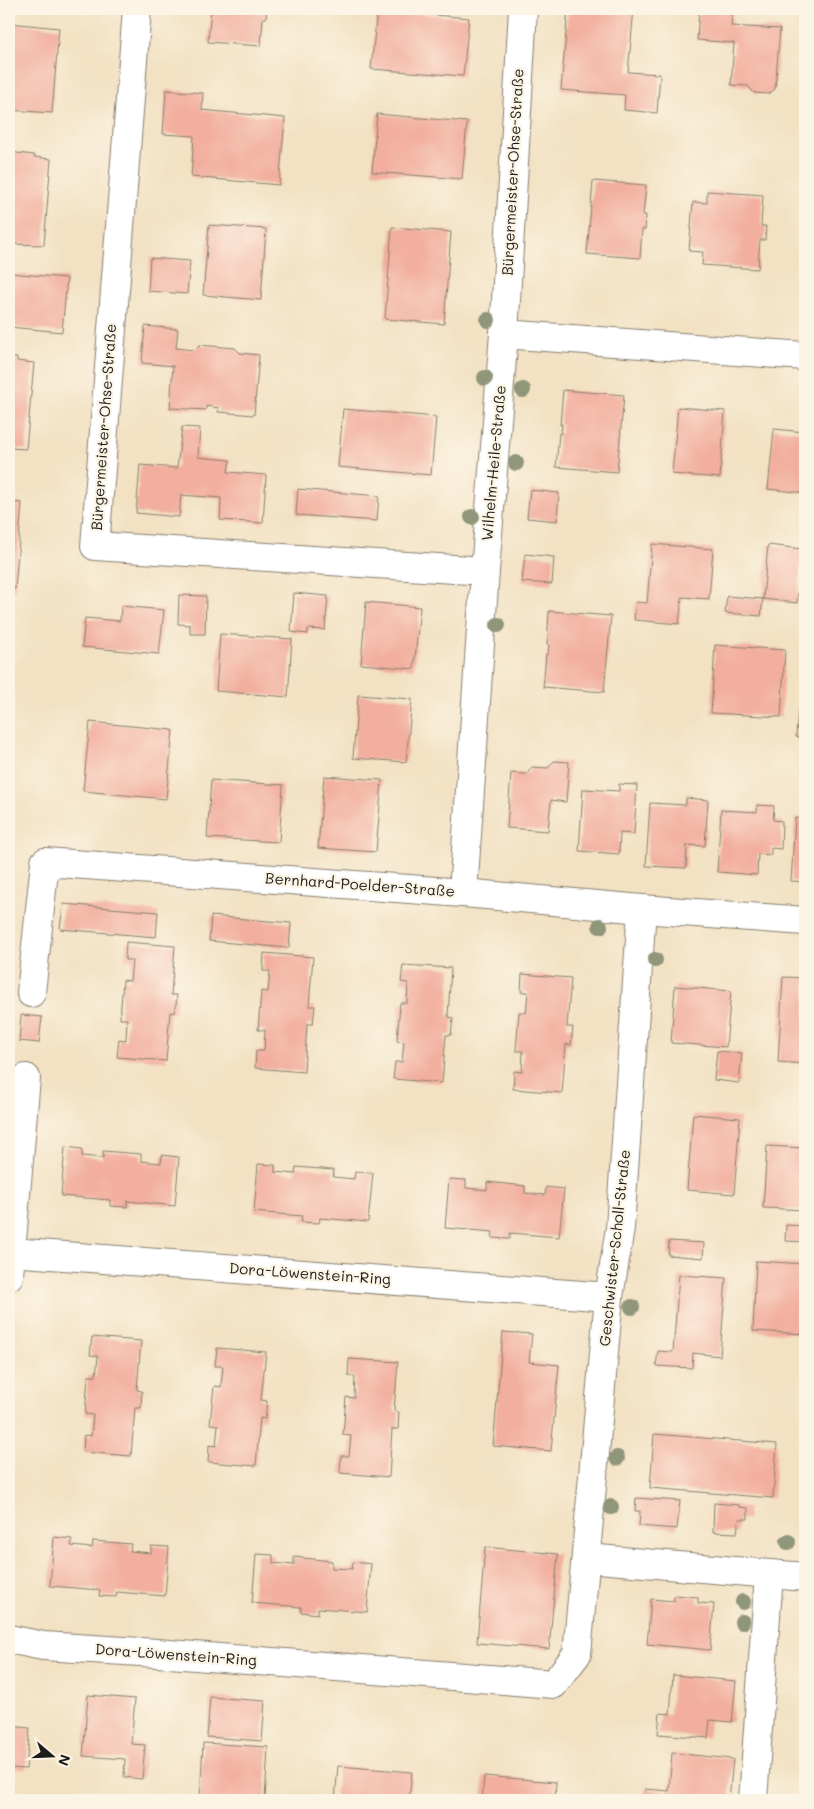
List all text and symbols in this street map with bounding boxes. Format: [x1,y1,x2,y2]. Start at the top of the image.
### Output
street label: Bürgermeister-Ohse-Straße [497,68,527,276]
street label: Bürgermeister-Ohse-Straße [86,323,120,531]
street label: Wilhelm-Heile-Straße [476,384,510,541]
street label: Bernhard-Poelder-Straße [265,867,456,901]
street label: Geschwister-Scholl-Straße [594,1149,634,1347]
street label: Dora-Löwenstein-Ring [229,1257,392,1289]
street label: Dora-Löwenstein-Ring [95,1638,258,1670]
north arrow [28,1732,78,1782]
text: N [54,1752,75,1769]

